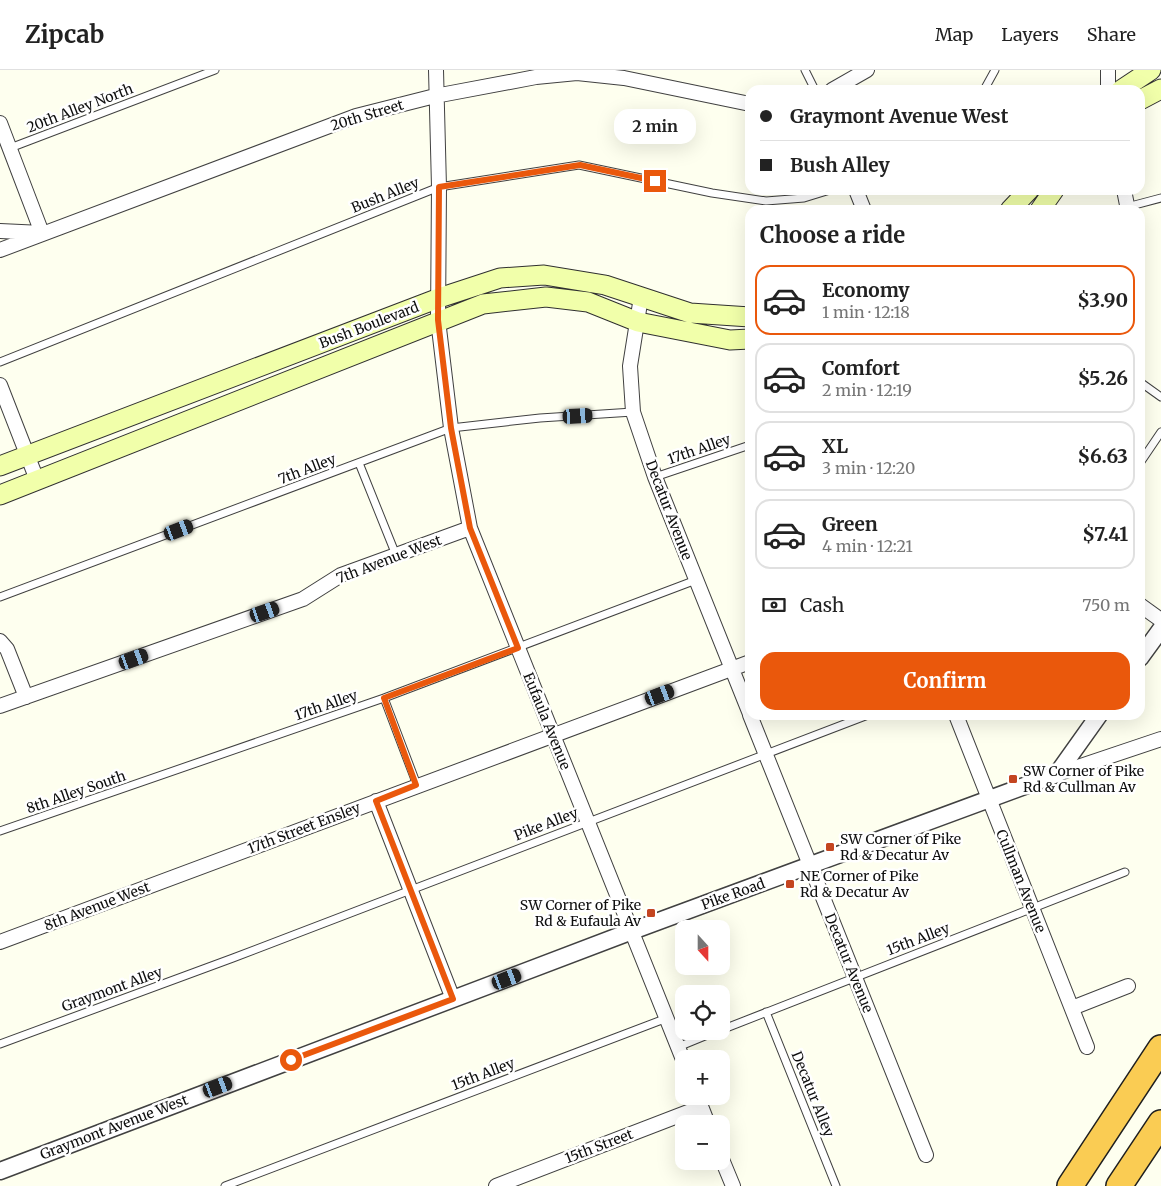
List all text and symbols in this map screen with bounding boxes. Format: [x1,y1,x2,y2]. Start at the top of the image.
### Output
text: Zipcab [25,19,104,50]
text: Map [935,23,973,46]
text: Layers [1001,23,1059,46]
text: Share [1087,23,1136,46]
street label: 20th Alley North [24,79,136,137]
street label: 20th Street [328,95,406,135]
text: Graymont Avenue West [790,104,1008,128]
callout: 2 min [614,108,696,144]
text: 2 min [632,116,678,136]
text: Bush Alley [790,153,890,177]
route end [644,170,666,192]
street label: Bush Alley [348,173,422,217]
text: Choose a ride [760,221,905,249]
icon: car [762,278,807,323]
text: Economy [822,278,910,302]
text: $3.90 [1077,288,1128,312]
street label: Bush Boulevard [317,298,422,352]
text: 1 min · 12:18 [822,302,910,322]
icon: car [762,356,807,401]
text: Comfort [822,356,900,380]
text: $5.26 [1078,366,1128,390]
text: 2 min · 12:19 [822,380,912,400]
car [562,408,593,424]
street label: 17th Alley [665,430,734,468]
icon: car [762,434,807,479]
text: XL [822,434,848,458]
text: $6.63 [1078,444,1128,468]
street label: 7th Alley [276,450,339,488]
street label: Decatur Avenue [642,457,696,563]
text: 3 min · 12:20 [822,458,915,478]
icon: car [762,512,807,557]
text: Green [822,512,878,536]
car [162,518,195,542]
text: $7.41 [1082,522,1128,546]
street label: 7th Avenue West [334,530,445,587]
text: 4 min · 12:21 [822,536,913,556]
icon: cash [760,591,788,619]
text: Cash [800,593,844,617]
text: 750 m [1082,595,1130,615]
car [248,600,281,624]
car [117,647,150,671]
button: Confirm [760,652,1130,710]
street label: Eufaula Avenue [519,670,575,772]
car [643,683,676,707]
street label: 17th Alley [292,686,361,724]
place label: SW Corner of Pike Rd & Cullman Av [1023,762,1144,796]
street label: 8th Alley South [24,767,128,817]
marker: SW Corner of Pike Rd & Cullman Av [1007,773,1019,785]
street label: 17th Street Ensley [245,798,364,858]
street label: Pike Alley [512,803,581,844]
street label: Cullman Avenue [992,827,1050,935]
place label: SW Corner of Pike Rd & Decatur Av [840,830,961,864]
marker: SW Corner of Pike Rd & Decatur Av [824,841,836,853]
place label: NE Corner of Pike Rd & Decatur Av [800,867,919,901]
street label: Pike Road [699,874,768,914]
street label: 8th Avenue West [42,877,153,934]
marker: NE Corner of Pike Rd & Decatur Av [784,878,796,890]
place label: SW Corner of Pike Rd & Eufaula Av [520,896,642,930]
marker: SW Corner of Pike Rd & Eufaula Av [645,907,657,919]
street label: Decatur Avenue [821,911,877,1015]
street label: 15th Alley [884,919,953,959]
north arrow [675,920,730,975]
map controls [675,920,730,1170]
street label: Graymont Alley [59,962,165,1016]
car [490,967,523,991]
button: locate [675,985,730,1040]
route start [280,1049,302,1071]
street label: Decatur Alley [788,1049,839,1140]
button: + [675,1050,730,1105]
street label: 15th Alley [449,1054,518,1094]
car [201,1075,234,1099]
street label: Graymont Avenue West [38,1090,191,1164]
button: − [675,1115,730,1170]
street label: 15th Street [562,1125,636,1167]

